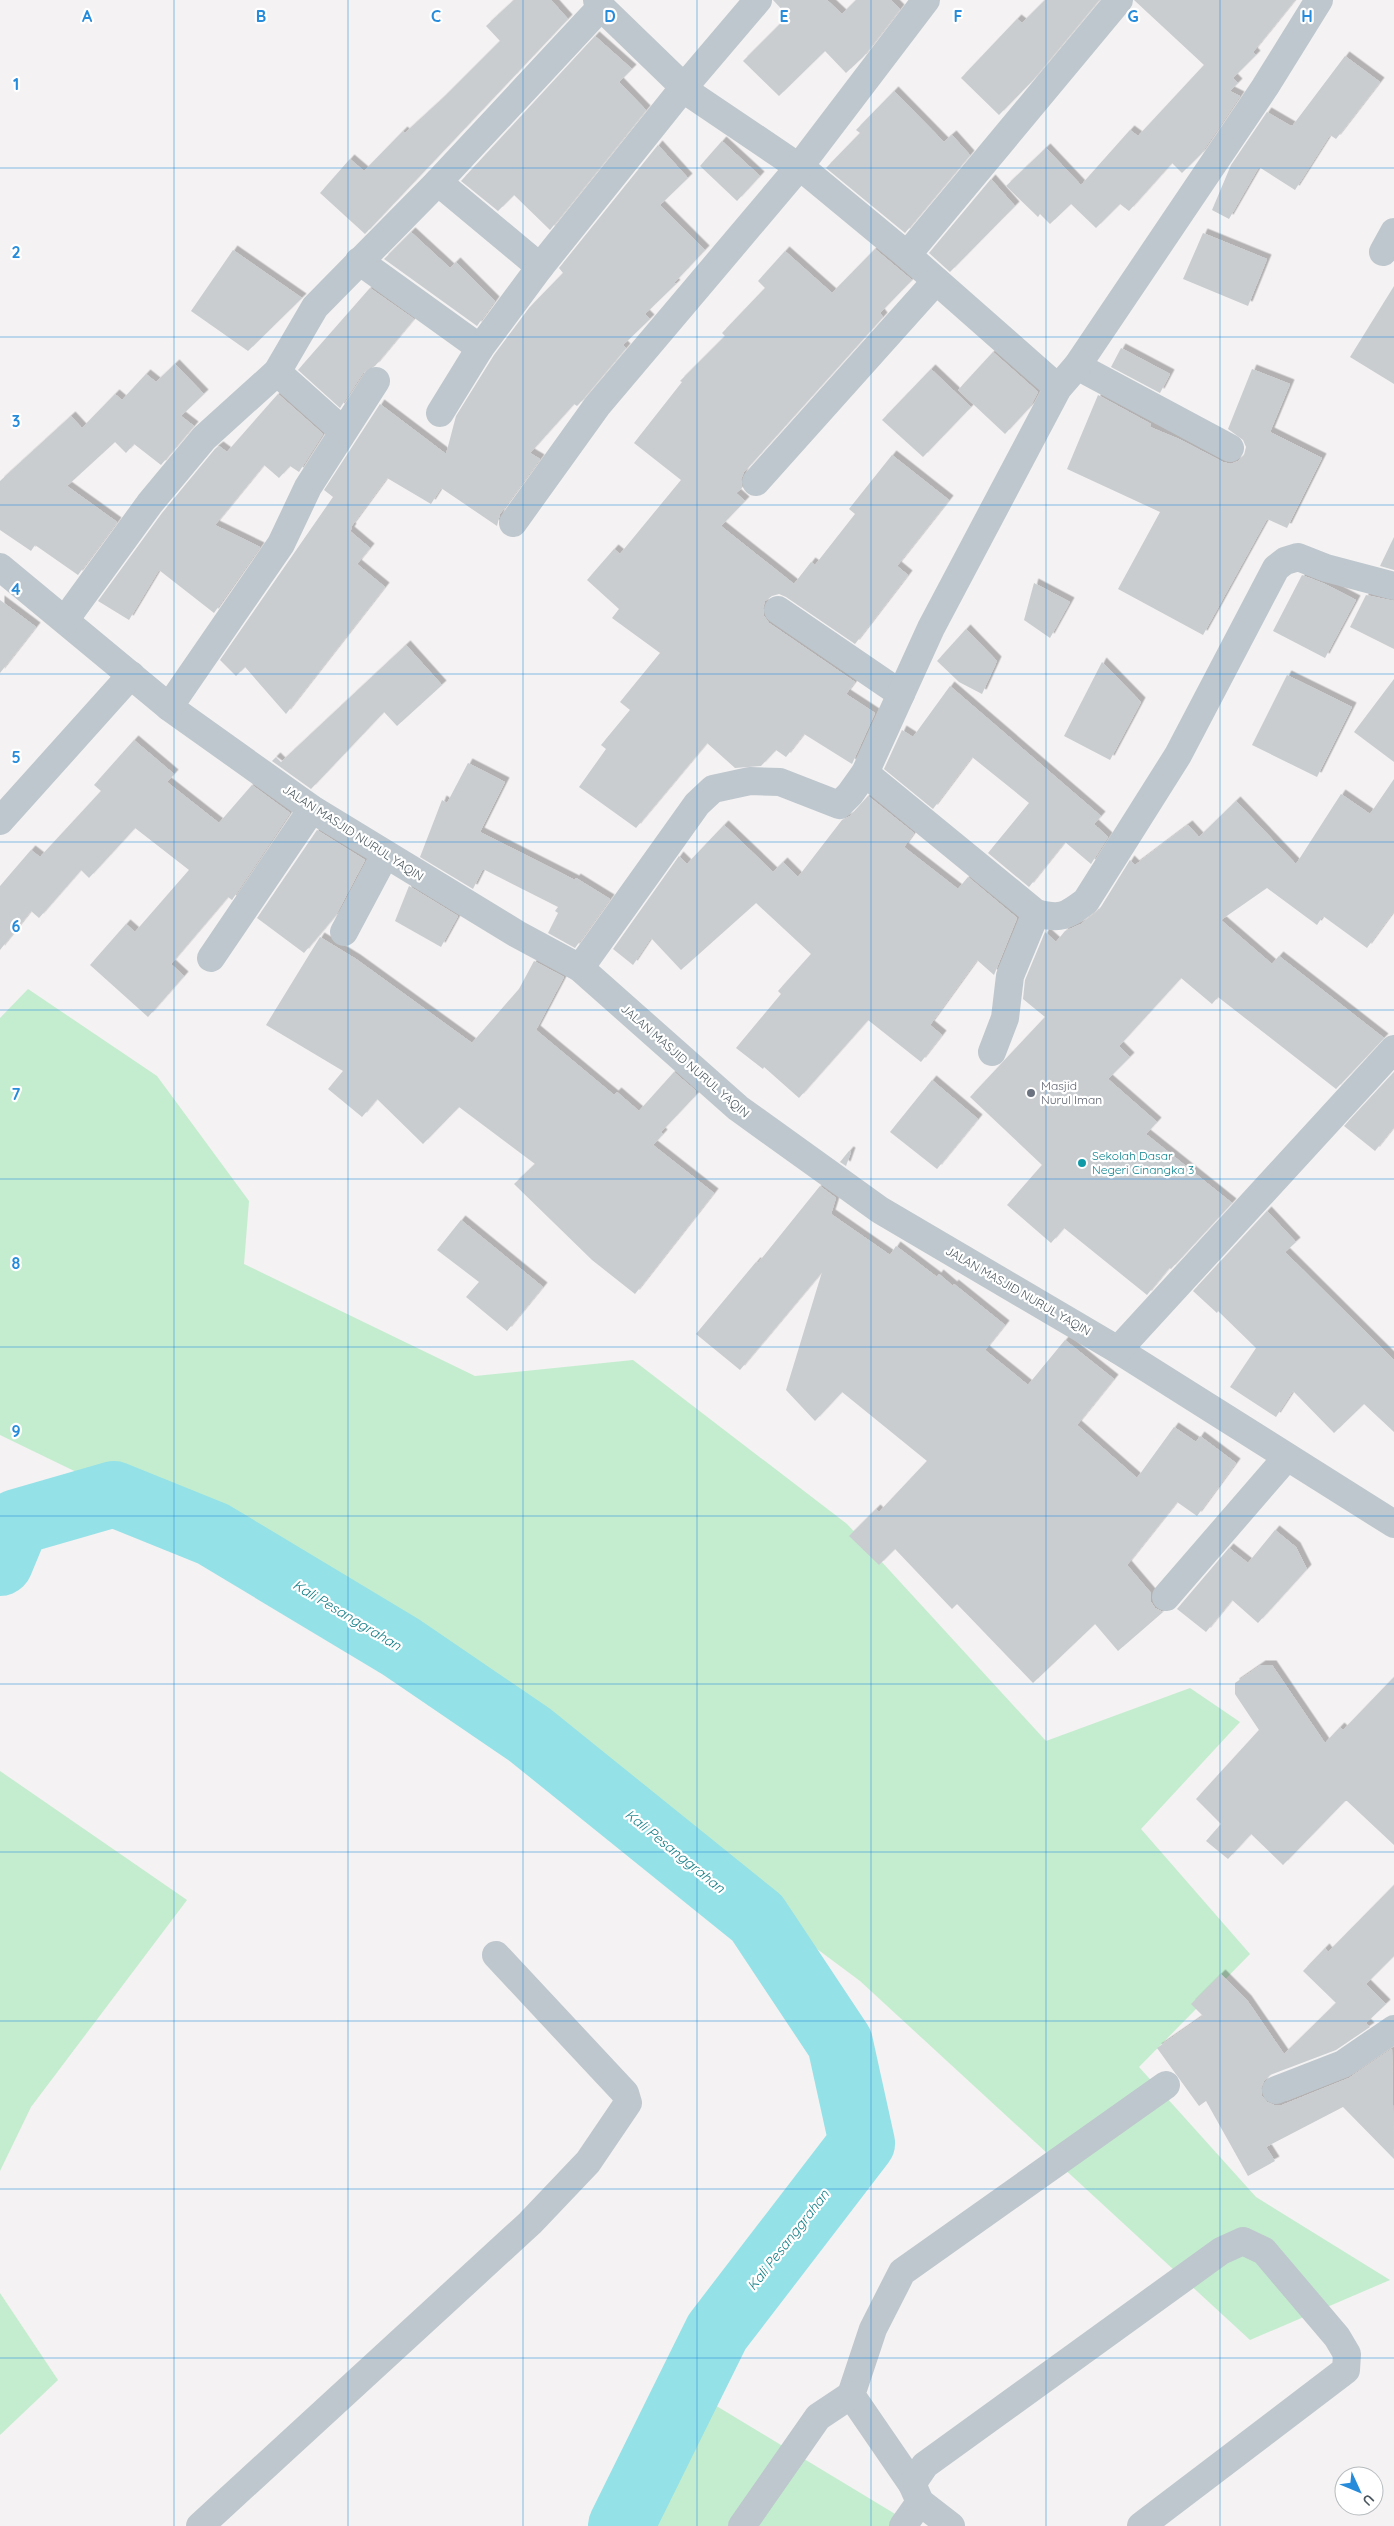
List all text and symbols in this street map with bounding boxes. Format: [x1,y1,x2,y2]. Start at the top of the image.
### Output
text: A [82,6,93,26]
text: B [256,6,266,26]
text: C [431,6,441,26]
text: D [604,6,616,26]
text: E [779,6,789,26]
text: F [954,6,963,26]
text: G [1127,6,1139,26]
text: H [1301,6,1313,26]
text: 1 [13,74,19,94]
text: 2 [11,242,21,262]
text: 3 [12,411,20,431]
text: 4 [11,579,21,599]
text: 5 [11,747,21,767]
street label: JALAN MASJID NURUL YAQIN [280,781,427,884]
text: 6 [12,916,21,936]
street label: JALAN MASJID NURUL YAQIN [618,1001,753,1120]
place label: Masjid Nurul Iman [1041,1078,1102,1107]
text: 7 [12,1084,21,1104]
marker: Masjid Nurul Iman [1025,1087,1037,1099]
place label: Sekolah Dasar Negeri Cinangka 3 [1092,1148,1194,1177]
marker: Sekolah Dasar Negeri Cinangka 3 [1076,1157,1088,1169]
street label: JALAN MASJID NURUL YAQIN [943,1243,1094,1338]
text: 8 [12,1253,21,1273]
text: 9 [11,1421,21,1441]
water label: Kali Pesanggrahan [290,1576,405,1655]
water label: Kali Pesanggrahan [622,1805,729,1897]
water label: Kali Pesanggrahan [743,2185,834,2294]
north arrow [1334,2466,1384,2516]
text: U [1358,2490,1378,2510]

